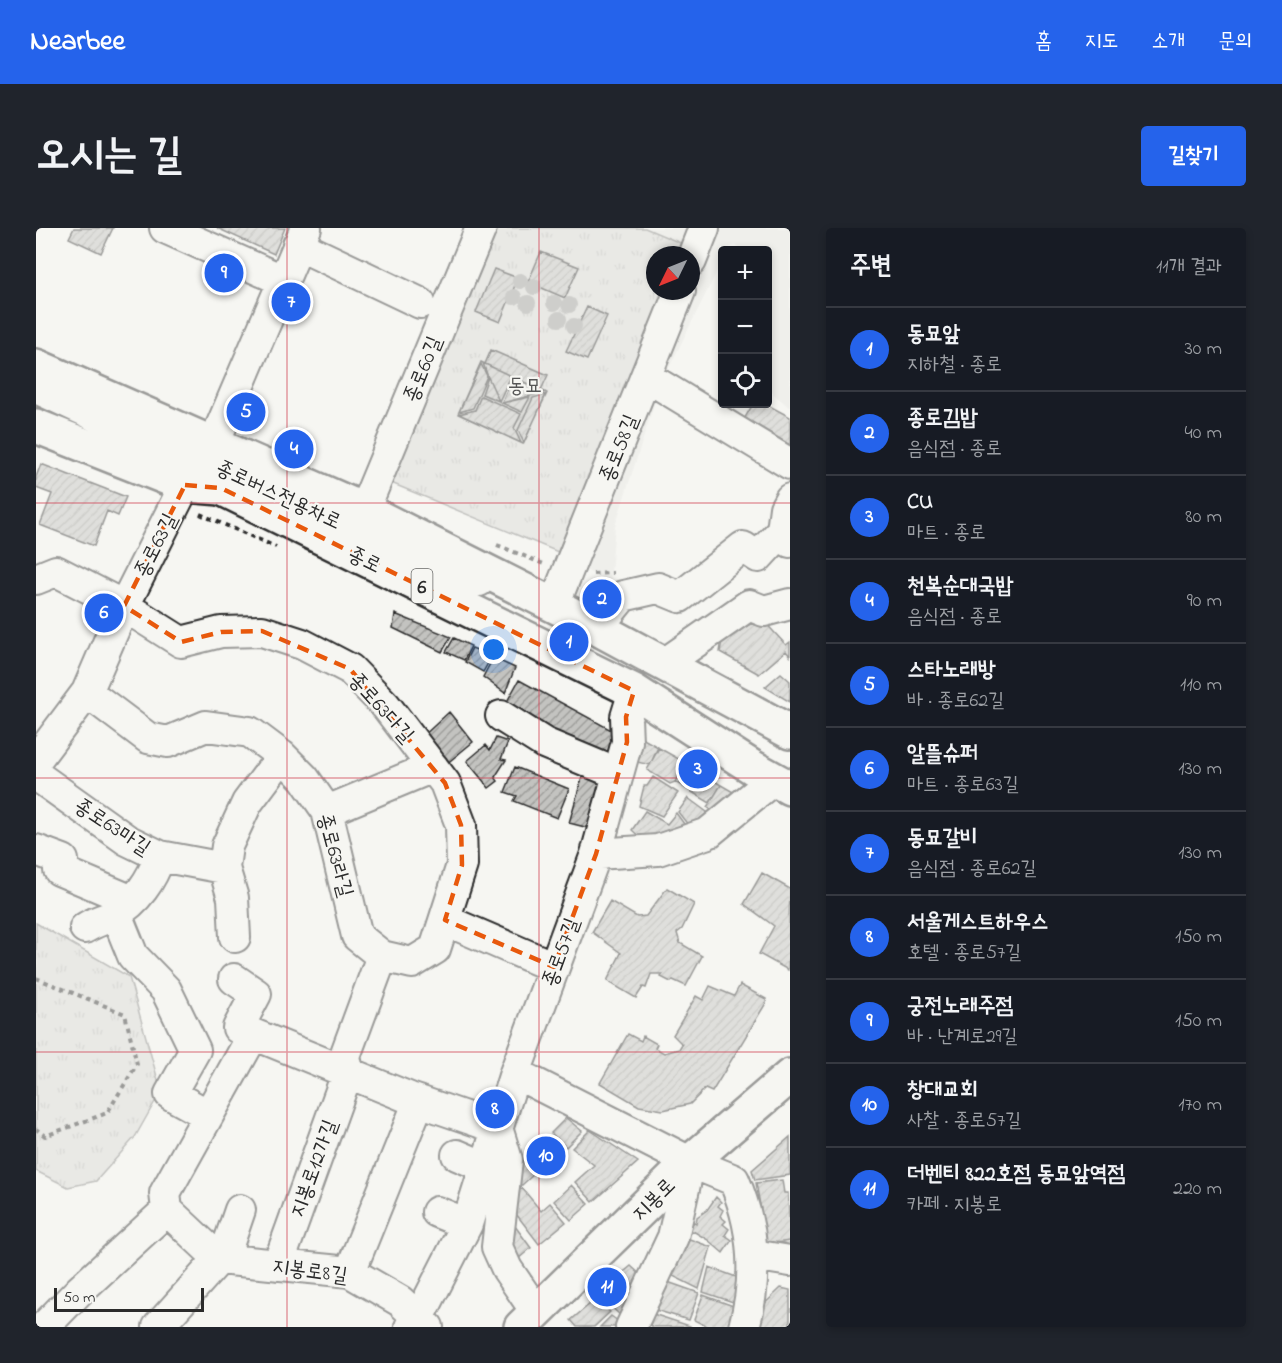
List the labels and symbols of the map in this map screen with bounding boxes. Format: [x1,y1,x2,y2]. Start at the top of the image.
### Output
north arrow [646,246,700,300]
pin: 9 [204,250,243,296]
pin: 7 [272,280,310,325]
street label: 종로60길 [397,332,451,407]
park label: 동묘 [508,372,542,402]
pin: 5 [226,390,266,435]
street label: 종로58길 [593,410,647,487]
pin: 4 [274,426,314,472]
street label: 종로버스전용차로 [211,454,346,538]
street label: 종로63길 [128,508,186,583]
street label: 종로 [342,540,386,582]
road number: 6 [412,569,432,603]
pin: 2 [582,576,622,622]
pin: 6 [84,590,124,636]
pin: 1 [550,620,588,664]
your location [479,635,508,664]
street label: 종로63다길 [341,667,420,750]
pin: 3 [678,746,718,792]
street label: 종로63마길 [68,792,156,864]
street label: 종로63라길 [309,810,360,901]
street label: 종로57길 [536,914,588,991]
pin: 8 [476,1086,514,1132]
street label: 지봉로12가길 [283,1116,346,1222]
pin: 10 [526,1134,566,1178]
street label: 지봉로 [626,1172,683,1229]
street label: 지봉로8길 [270,1252,349,1292]
pin: 11 [588,1264,626,1310]
scale bar [54,1285,204,1312]

